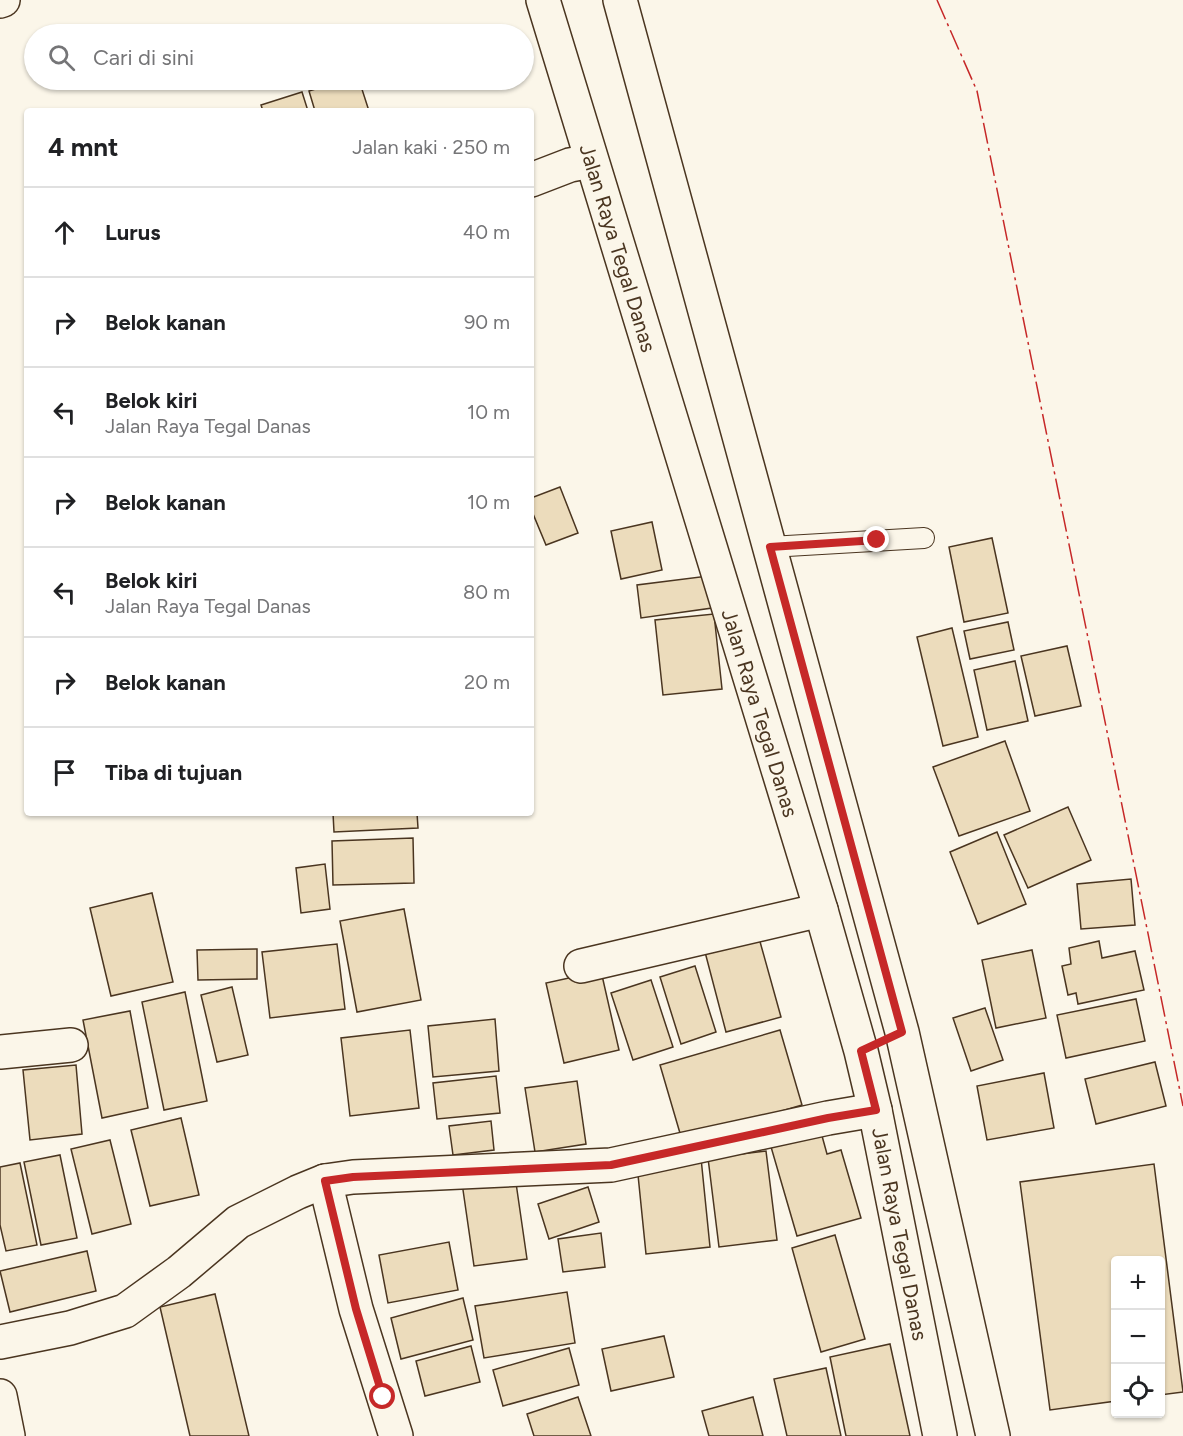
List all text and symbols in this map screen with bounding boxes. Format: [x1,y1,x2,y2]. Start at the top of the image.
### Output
search box [24,24,534,90]
icon: search [45,41,78,74]
text: Cari di sini [93,44,194,71]
text: 4 mnt [48,131,119,163]
text: Jalan kaki · 250 m [352,135,510,159]
street label: Jalan Raya Tegal Danas [574,141,662,355]
icon: ahead [48,216,81,249]
text: Lurus [105,219,160,246]
text: 40 m [463,220,510,244]
icon: right [48,306,81,339]
text: Belok kanan [105,309,226,336]
text: 90 m [464,310,510,334]
text: Belok kiri [105,387,198,414]
icon: left [48,396,81,429]
text: 10 m [467,400,510,424]
text: Jalan Raya Tegal Danas [105,414,311,438]
icon: right [48,486,81,519]
text: Belok kanan [105,489,226,516]
text: 10 m [467,490,510,514]
route end [863,526,889,552]
text: Belok kiri [105,567,198,594]
icon: left [48,576,81,609]
text: 80 m [463,580,510,604]
text: Jalan Raya Tegal Danas [105,594,311,618]
street label: Jalan Raya Tegal Danas [716,606,804,820]
icon: right [48,666,81,699]
text: Belok kanan [105,669,226,696]
text: 20 m [464,670,510,694]
icon: arrive [48,756,81,789]
text: Tiba di tujuan [105,759,242,786]
street label: Jalan Raya Tegal Danas [867,1126,933,1342]
map controls [1111,1256,1165,1418]
button: + [1111,1256,1165,1310]
button: − [1111,1310,1165,1364]
button: locate [1111,1364,1165,1418]
route start [369,1383,395,1409]

